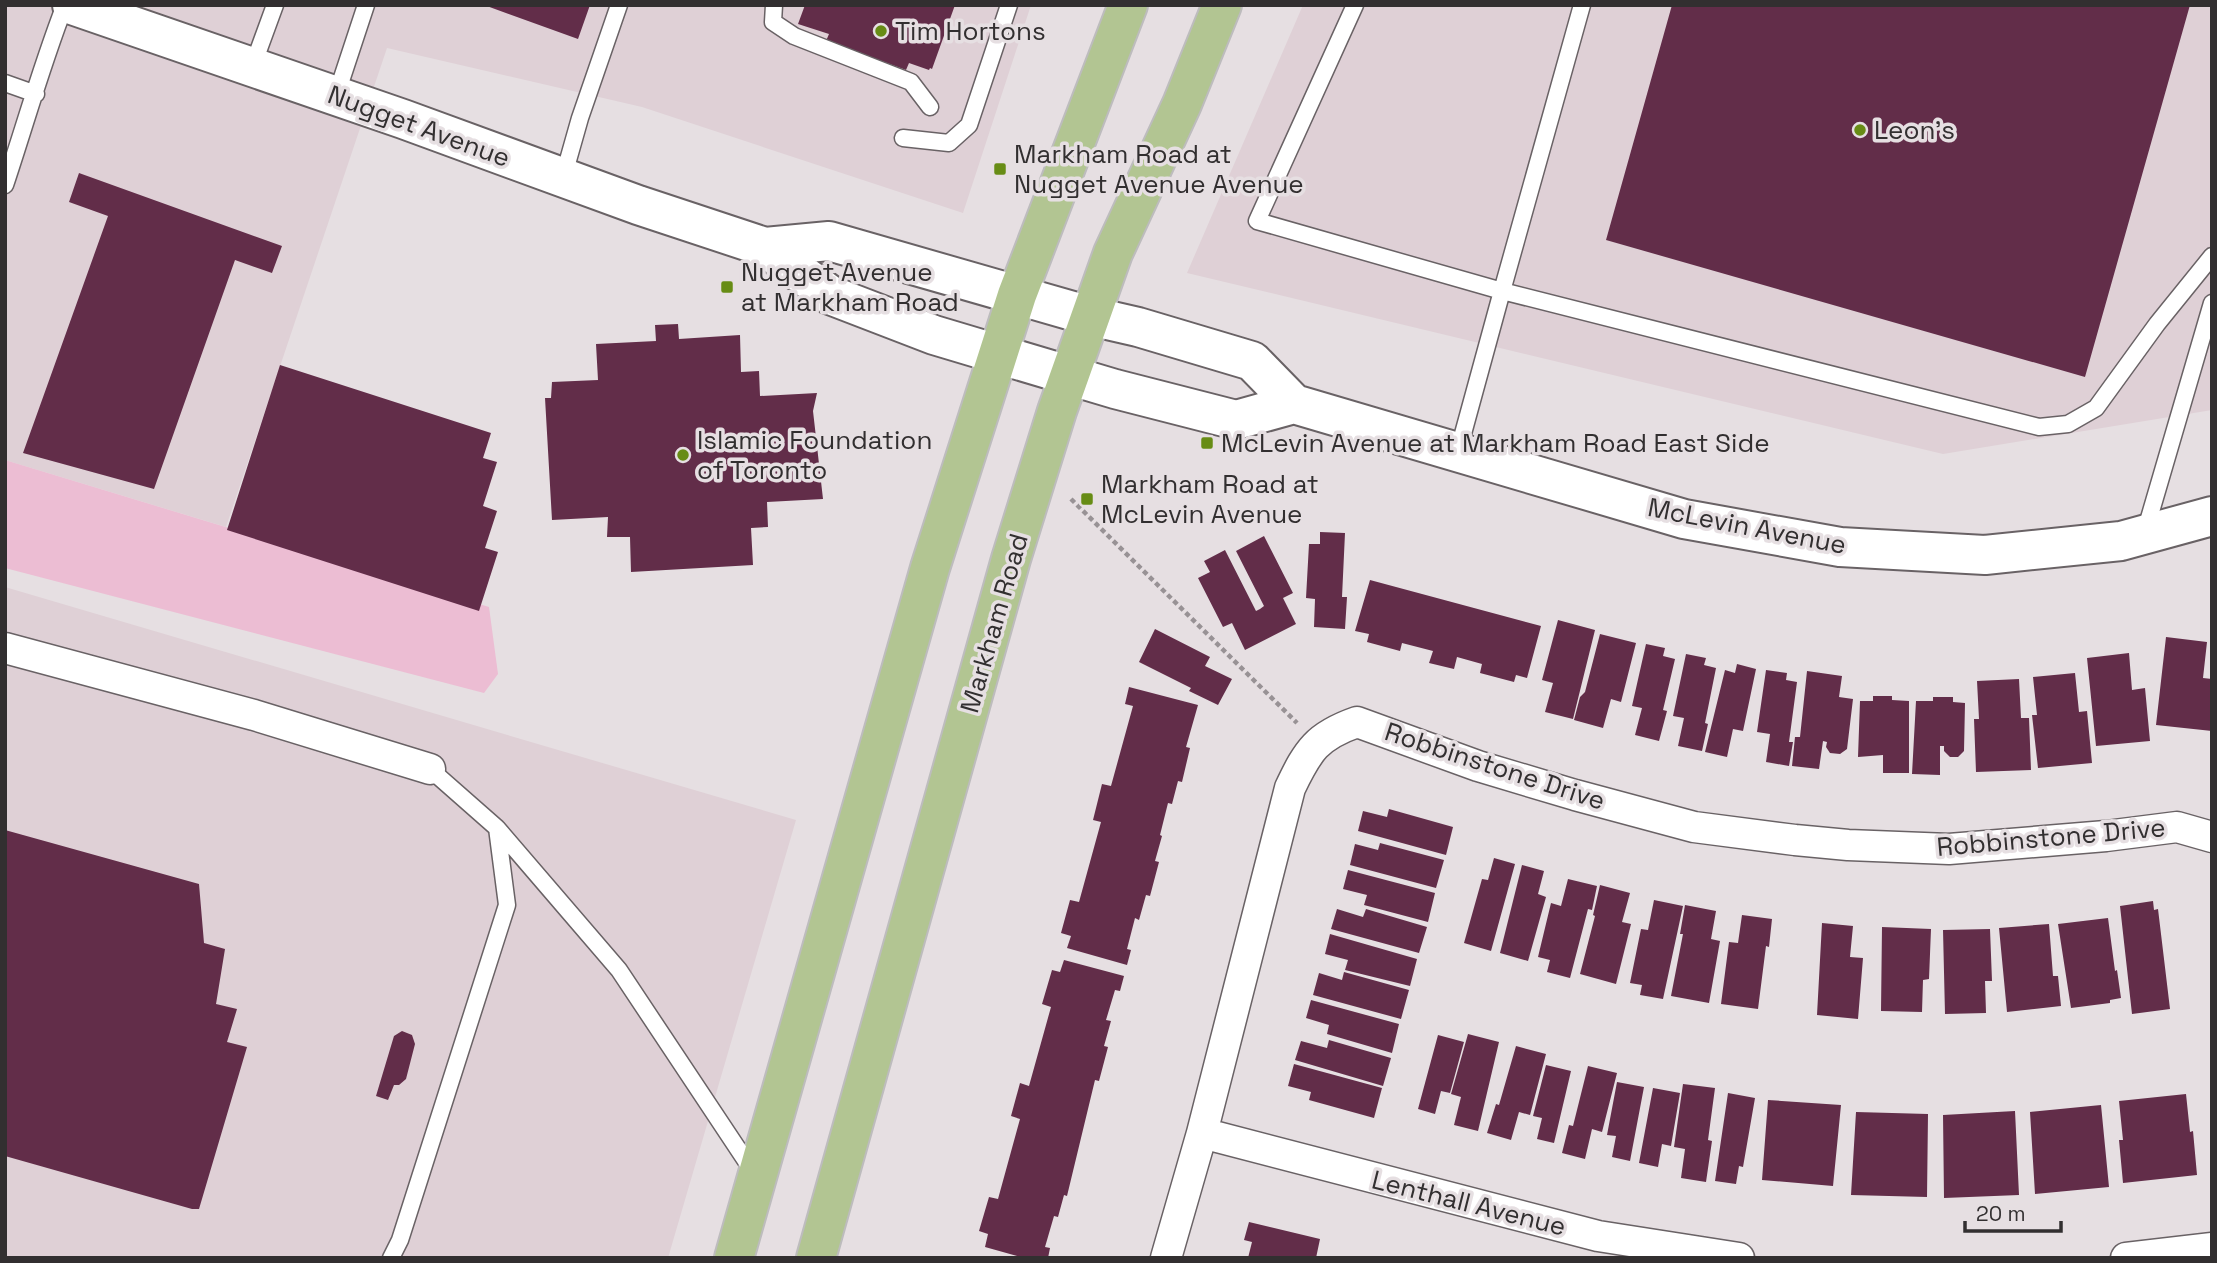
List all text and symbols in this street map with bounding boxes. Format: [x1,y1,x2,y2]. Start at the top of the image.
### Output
place label: Tim Hortons [895,14,1046,48]
marker: Tim Hortons [873,23,889,39]
street label: Nugget Avenue [323,77,515,175]
place label: Leon's [1874,113,1955,147]
marker: Leon's [1852,122,1868,138]
place label: Markham Road at Nugget Avenue Avenue [1014,137,1304,201]
marker: Markham Road at Nugget Avenue Avenue [992,161,1008,177]
place label: Nugget Avenue at Markham Road [741,255,959,319]
marker: Nugget Avenue at Markham Road [719,279,735,295]
place label: Islamic Foundation of Toronto [697,423,932,487]
place label: McLevin Avenue at Markham Road East Side [1221,426,1770,460]
marker: McLevin Avenue at Markham Road East Side [1199,435,1215,451]
marker: Islamic Foundation of Toronto [675,447,691,463]
place label: Markham Road at McLevin Avenue [1101,467,1319,531]
street label: McLevin Avenue [1645,490,1849,562]
marker: Markham Road at McLevin Avenue [1079,491,1095,507]
street label: Markham Road [952,529,1036,717]
street label: Robbinstone Drive [1381,714,1609,818]
street label: Robbinstone Drive [1935,810,2167,864]
street label: Lenthall Avenue [1368,1162,1570,1244]
scale bar [1965,1190,2061,1234]
text: 20 m [1976,1200,2026,1227]

